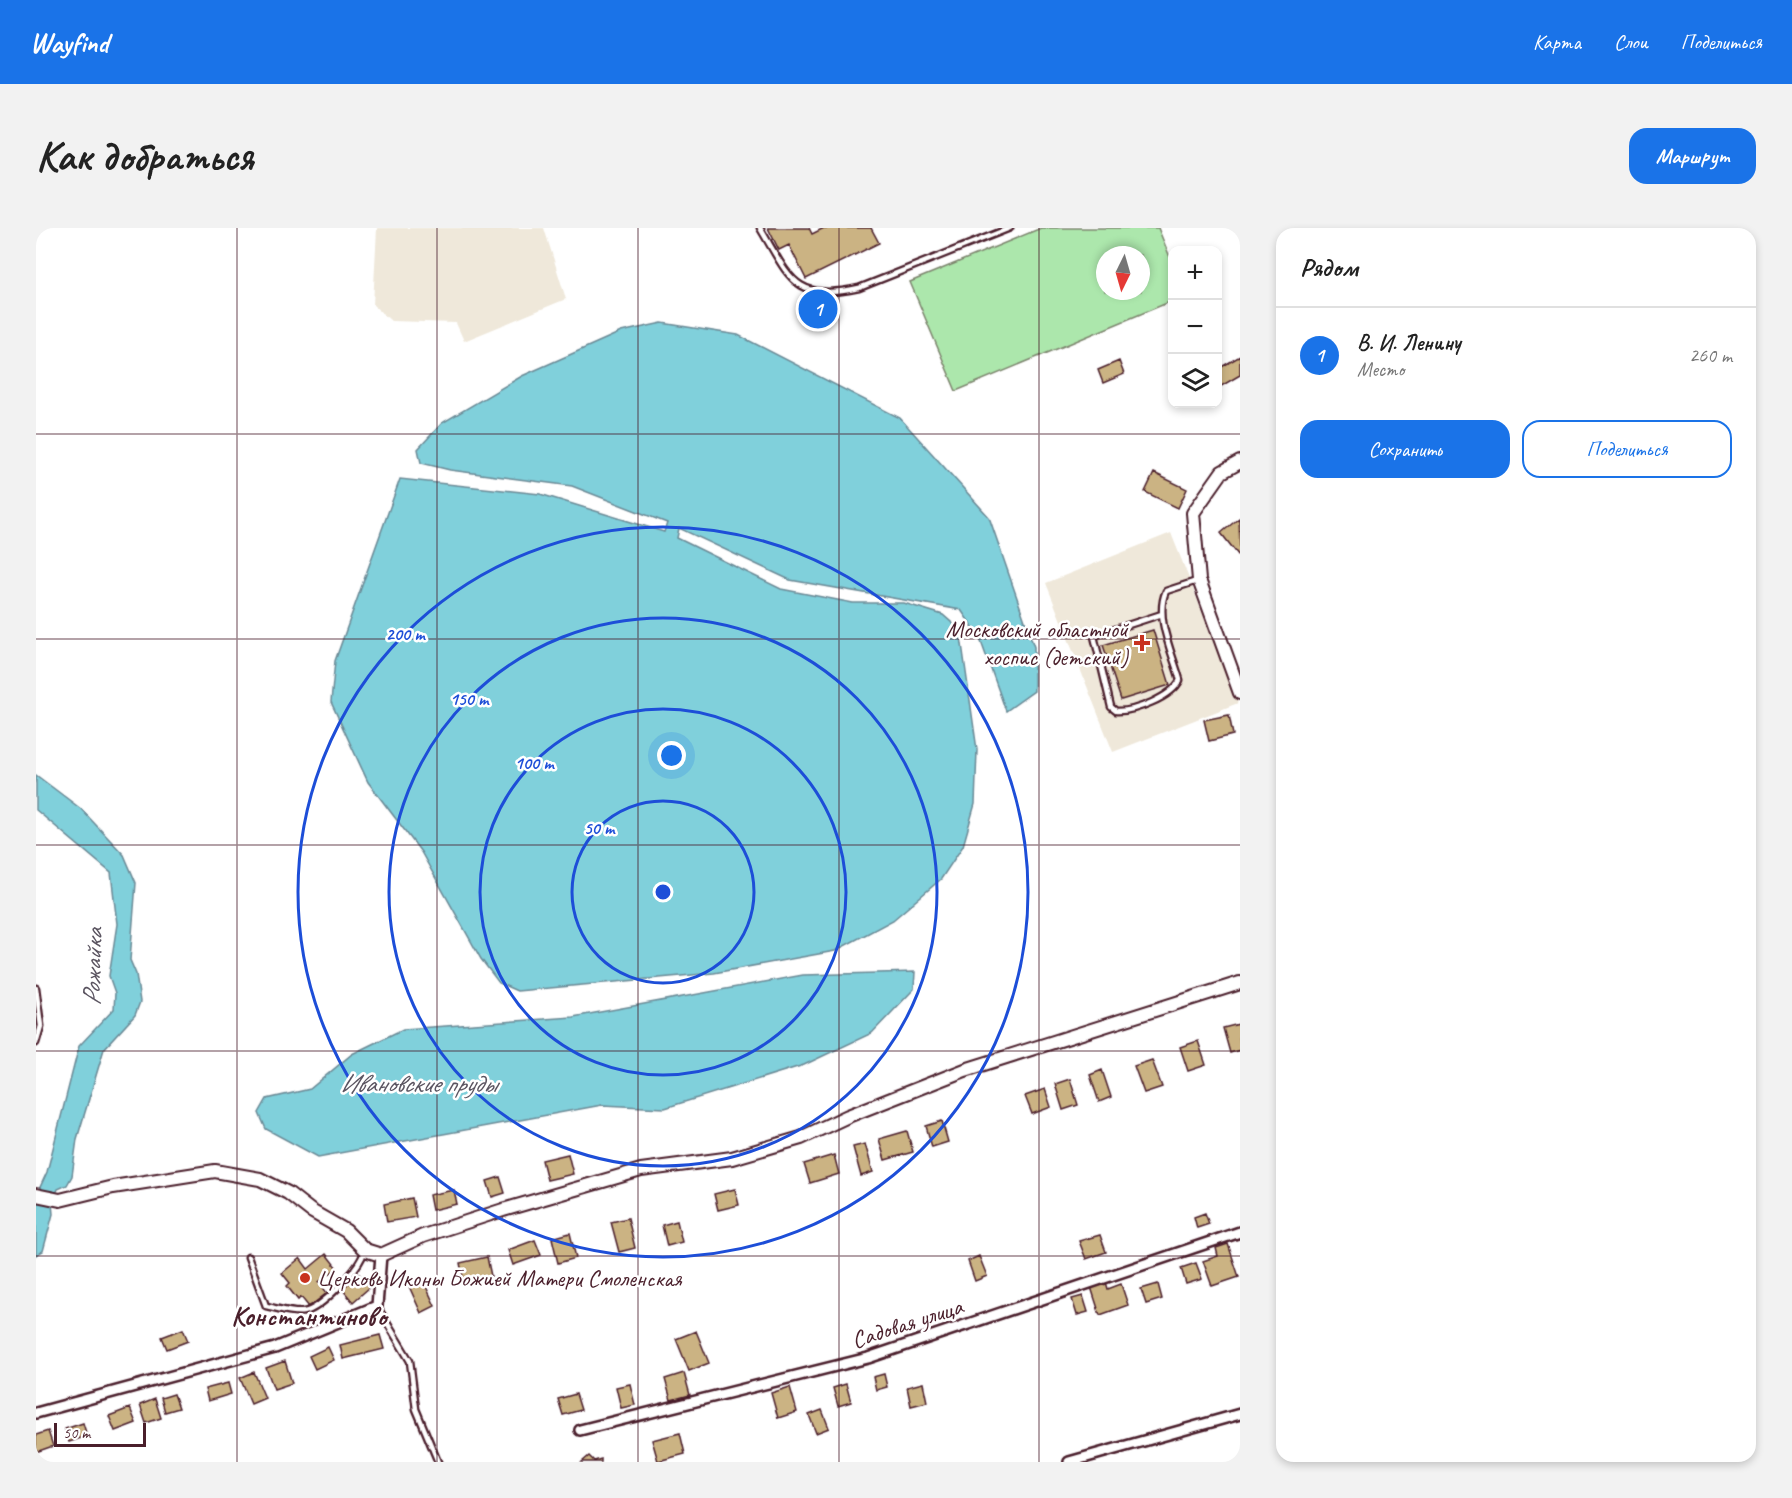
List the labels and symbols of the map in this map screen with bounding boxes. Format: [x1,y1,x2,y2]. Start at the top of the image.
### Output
north arrow [1096,246,1150,300]
pin: 1 [798,286,838,332]
place label: Московский областной хоспис (детский) [946,614,1130,672]
text: 200 m [386,623,426,645]
marker: Московский областной хоспис (детский) [1133,634,1151,652]
text: 150 m [450,688,490,710]
your location [657,741,686,770]
text: 100 m [515,752,555,774]
text: 50 m [584,817,616,839]
centre of rings [653,882,673,902]
water label: Рожайка [75,925,110,1006]
water label: Ивановские пруды [340,1067,500,1100]
place label: Церковь Иконы Божией Матери Смоленская [317,1263,683,1293]
marker: Церковь Иконы Божией Матери Смоленская [298,1271,312,1285]
street label: Садовая улица [848,1290,968,1355]
district label: Константиново [231,1299,389,1333]
scale bar [54,1420,146,1448]

